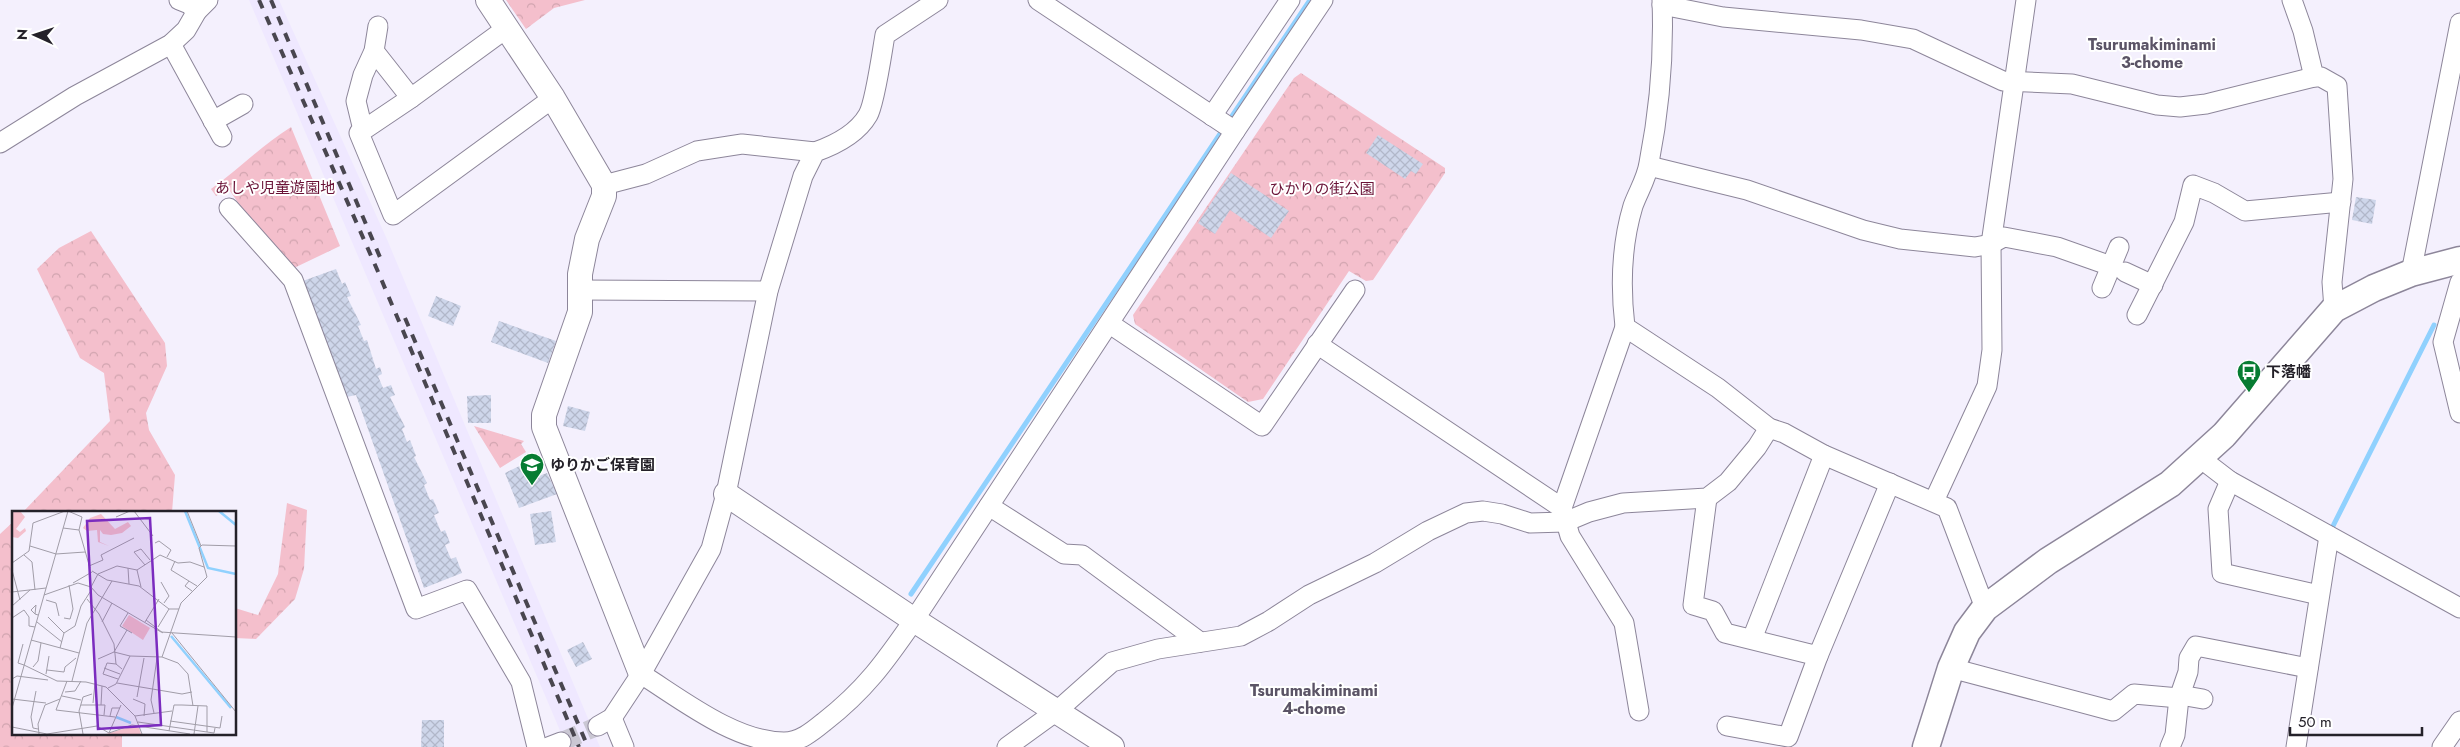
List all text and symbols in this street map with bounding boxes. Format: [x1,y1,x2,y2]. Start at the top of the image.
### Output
north arrow [10,10,60,60]
text: N [12,28,32,40]
district label: Tsurumakiminami 3-chome [2088,33,2216,74]
park label: あしや児童遊園地 [215,177,335,199]
park label: ひかりの街公園 [1269,178,1375,200]
bus stop icon: 下落幡 [2236,359,2262,393]
place label: 下落幡 [2266,361,2311,383]
school or university icon: ゆりかご保育園 [519,452,545,486]
place label: ゆりかご保育園 [550,454,655,476]
inset map [12,511,236,734]
district label: Tsurumakiminami 4-chome [1250,679,1378,720]
scale bar [2290,704,2422,736]
text: 50 m [2298,711,2332,733]

